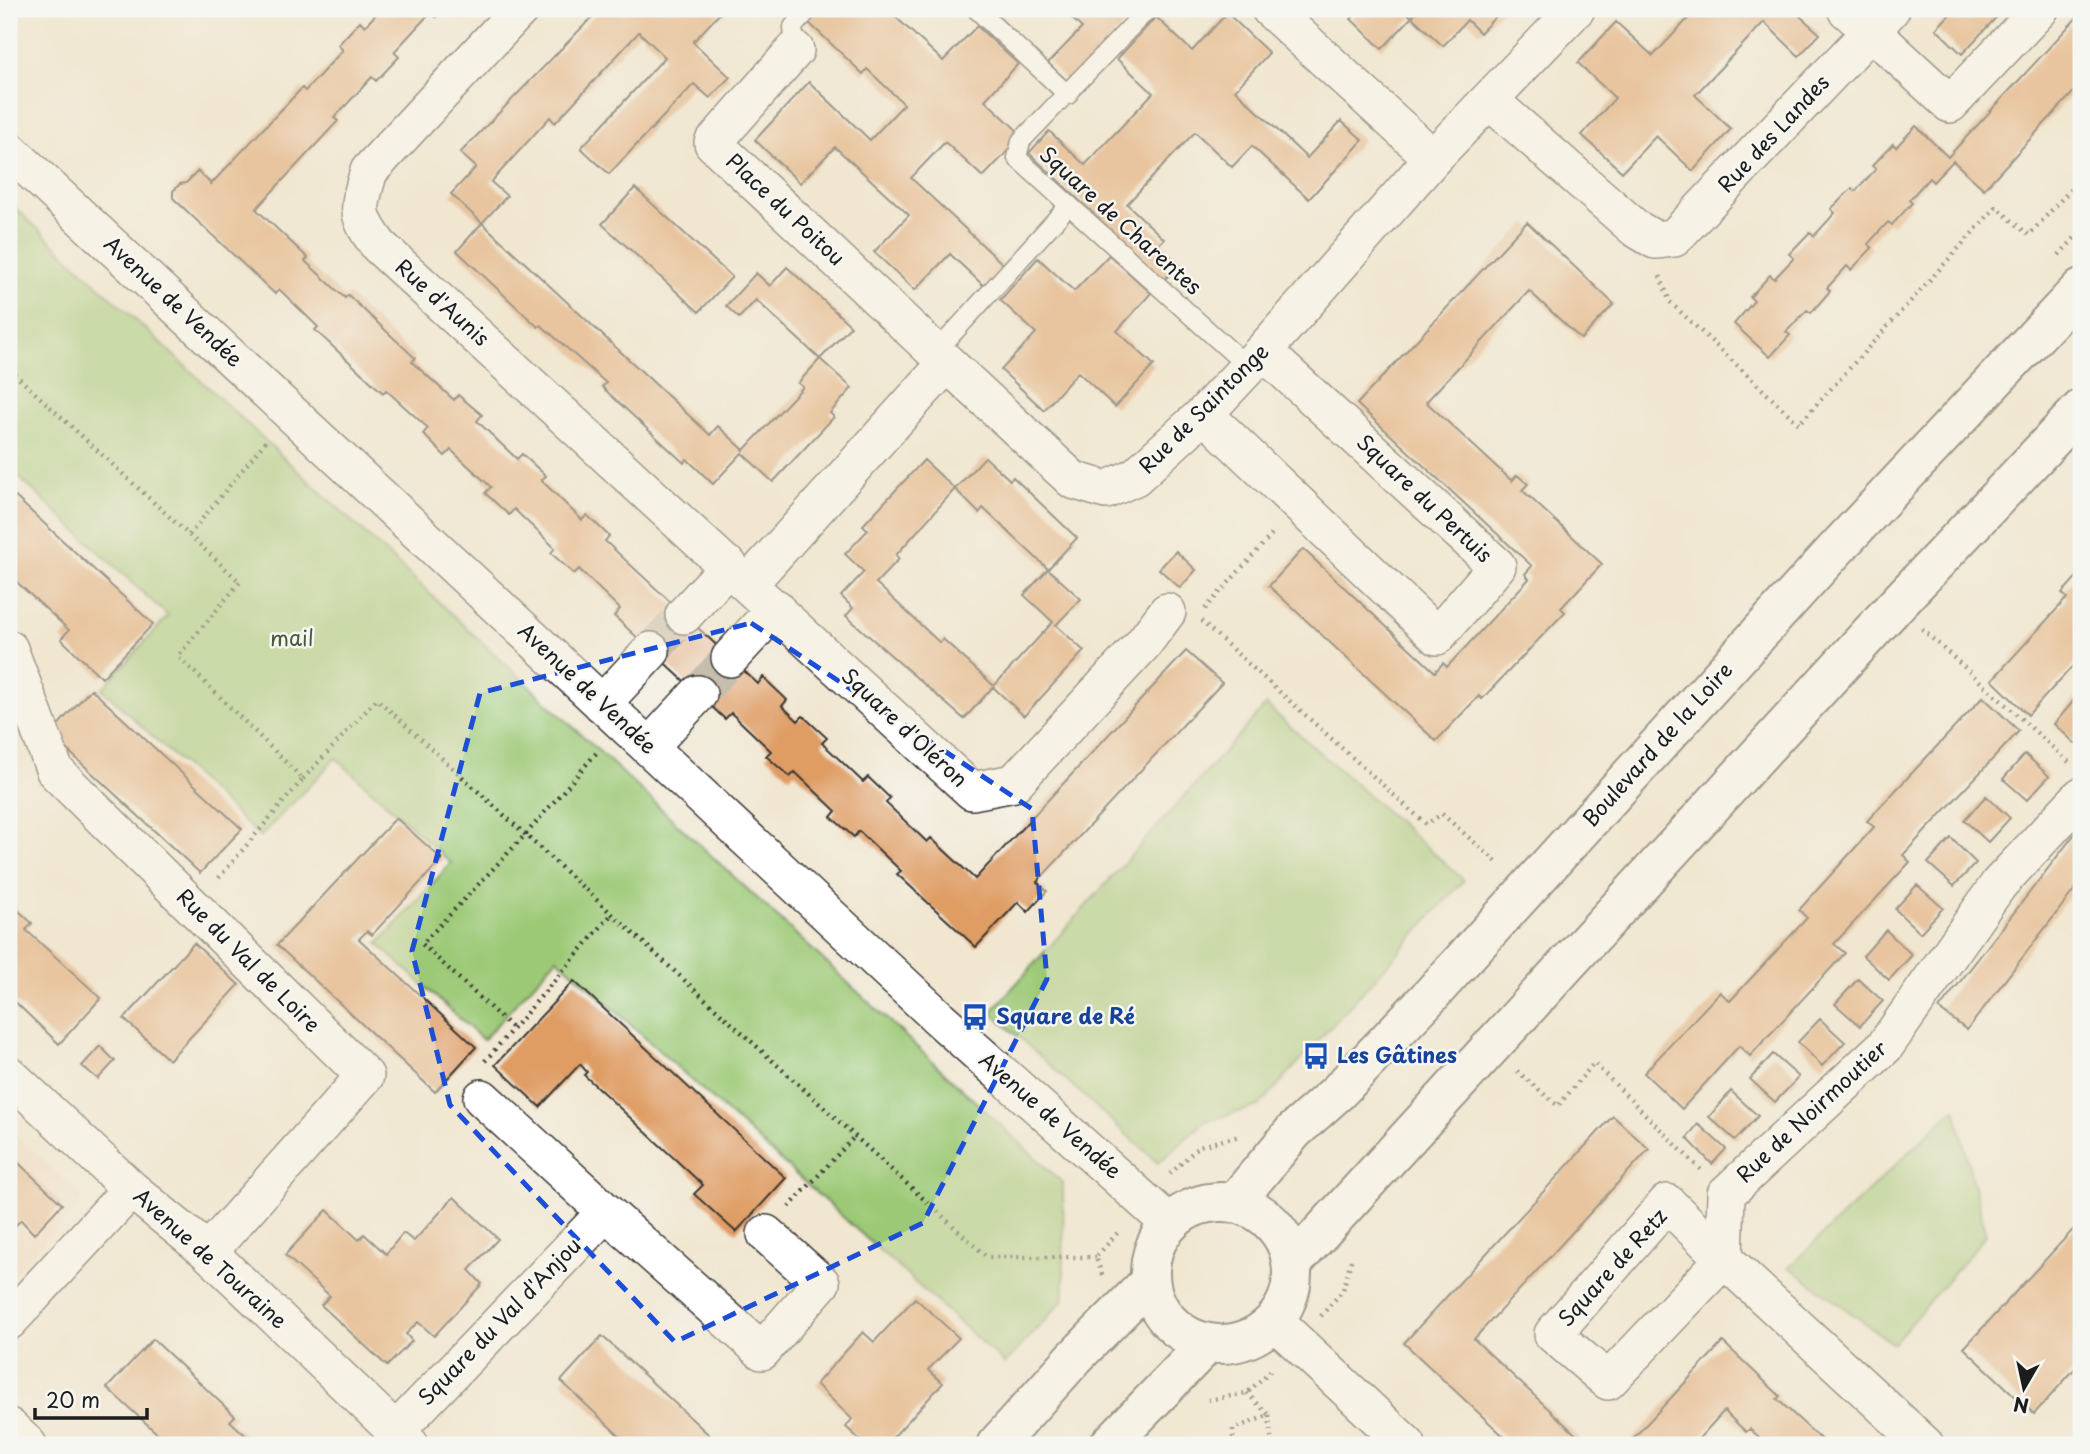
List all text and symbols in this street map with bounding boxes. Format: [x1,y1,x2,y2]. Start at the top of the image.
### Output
street label: Rue des Landes [1709,66,1836,199]
street label: Square de Charentes [1033,138,1210,301]
street label: Place du Poitou [720,145,853,272]
street label: Avenue de Vendée [98,228,251,374]
street label: Rue d'Aunis [389,250,498,353]
street label: Rue de Saintonge [1130,335,1275,480]
street label: Square du Pertuis [1350,426,1501,569]
street label: Avenue de Vendée [512,615,665,761]
park label: mail [270,621,314,653]
street label: Boulevard de la Loire [1574,654,1739,833]
street label: Square d'Oléron [835,659,976,794]
street label: Rue du Val de Loire [170,880,329,1039]
place label: Square de Ré [996,999,1135,1031]
bus stop icon: Square de Ré [960,1002,990,1032]
street label: Rue de Noirmoutier [1728,1032,1894,1189]
place label: Les Gâtines [1337,1038,1457,1070]
bus stop icon: Les Gâtines [1301,1041,1331,1071]
street label: Avenue de Vendée [973,1043,1130,1186]
street label: Avenue de Touraine [127,1180,295,1335]
street label: Square de Retz [1549,1200,1674,1333]
street label: Square du Val d'Anjou [410,1229,587,1412]
north arrow [1988,1352,2058,1422]
scale bar [35,1377,147,1421]
text: 20 m [46,1383,100,1415]
text: N [2012,1391,2031,1421]

